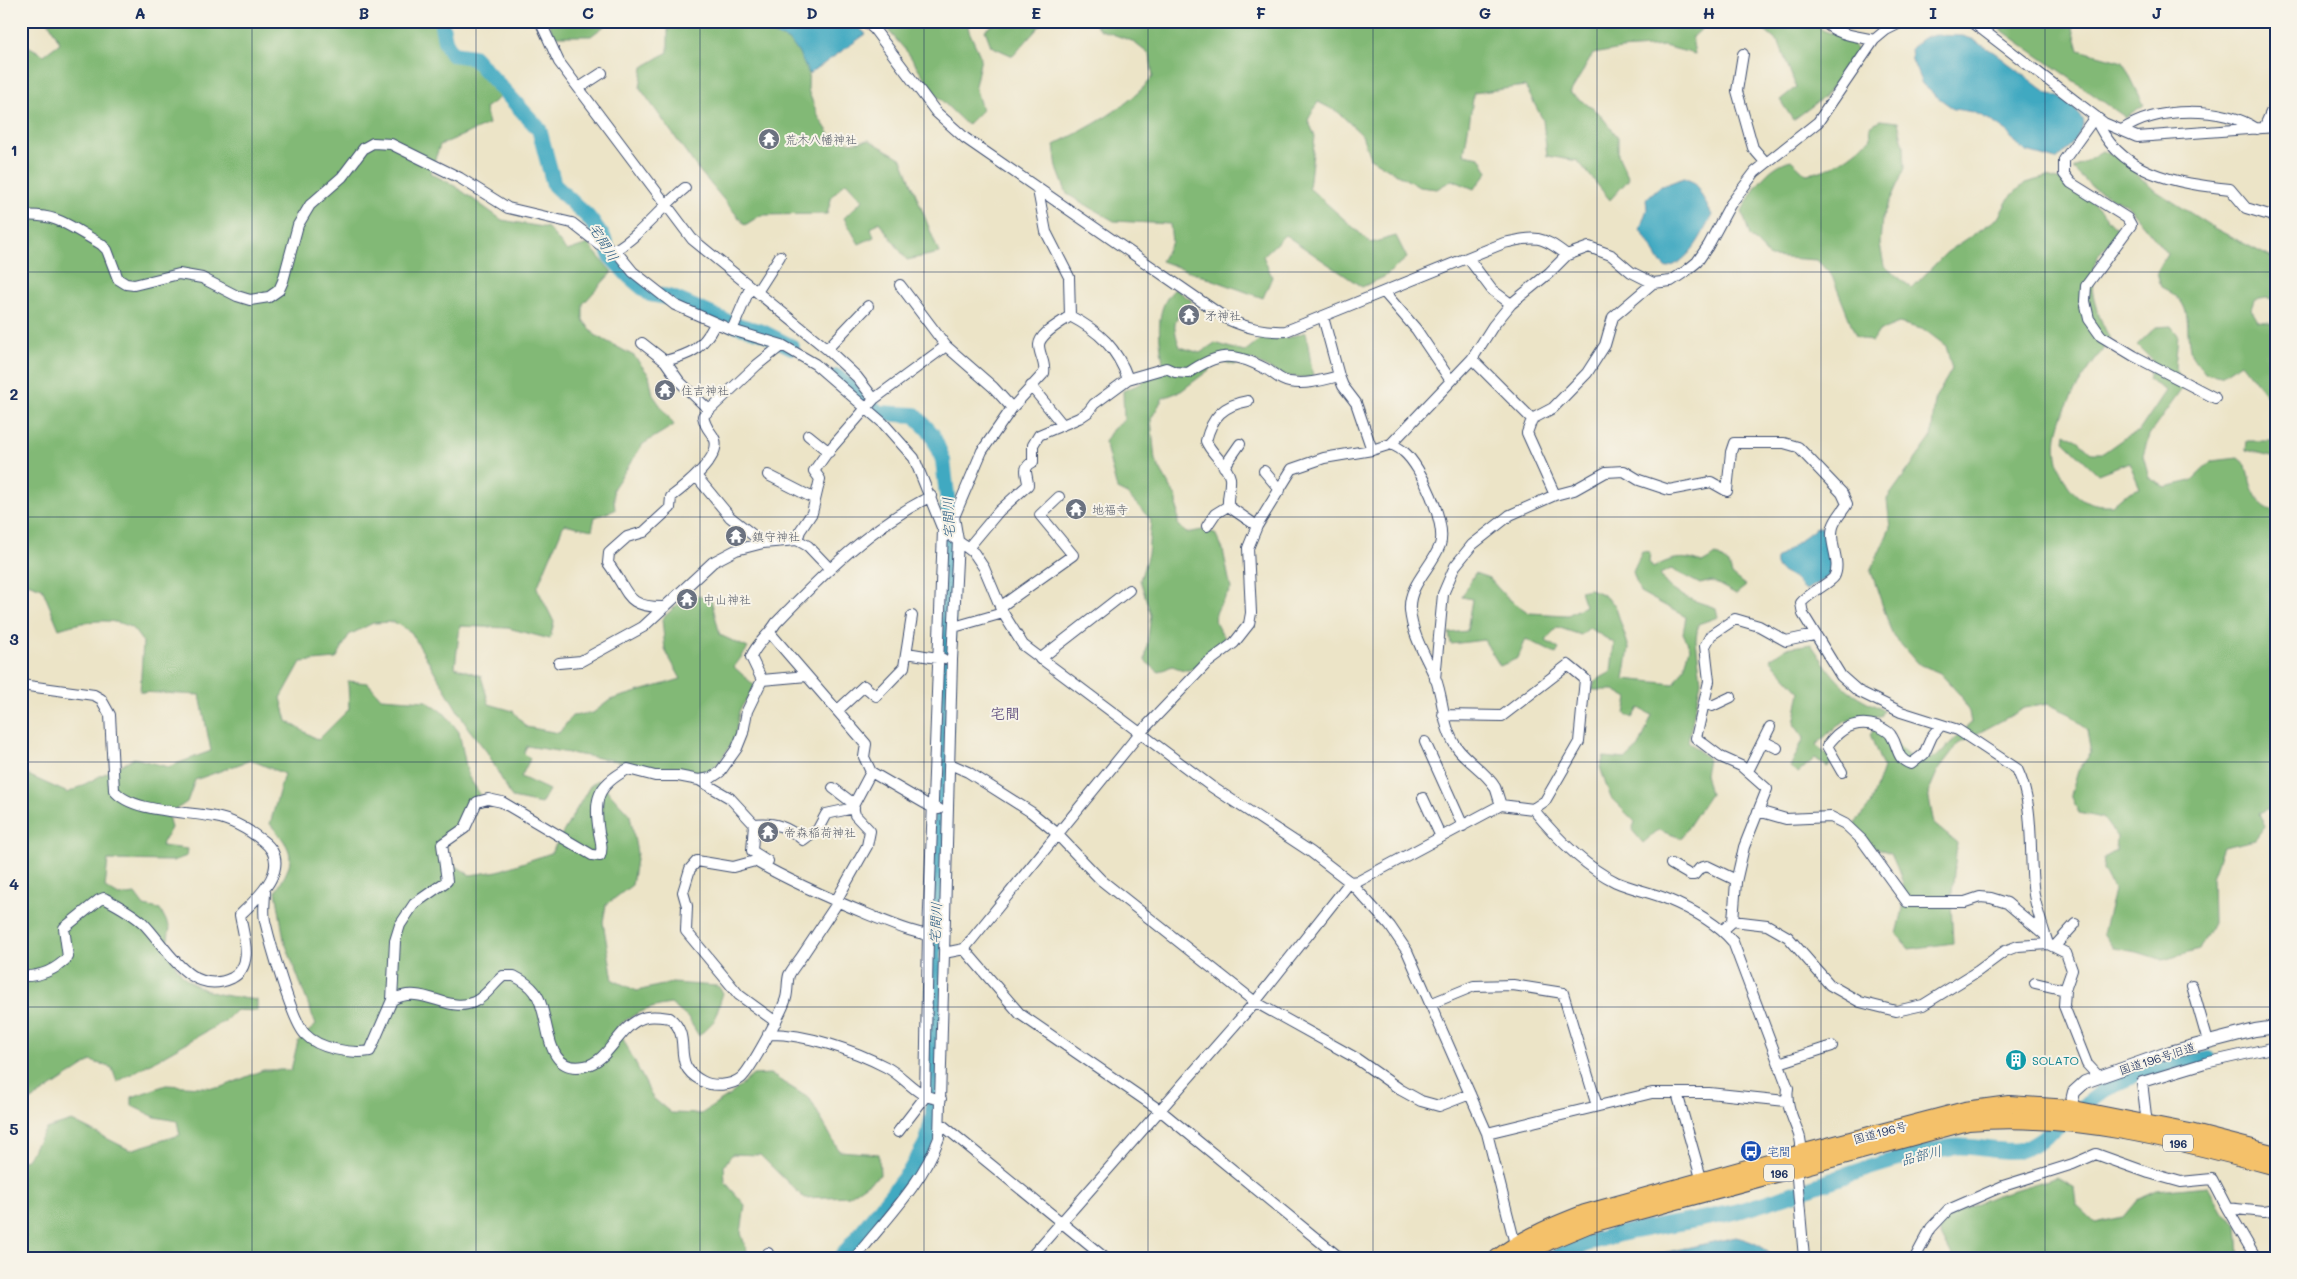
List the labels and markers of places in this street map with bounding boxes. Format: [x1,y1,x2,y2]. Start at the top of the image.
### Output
temple icon: 荒木八幡神社 [757,127,781,151]
place label: 荒木八幡神社 [785,131,857,147]
temple icon: 矛神社 [1177,303,1201,327]
place label: 矛神社 [1205,307,1241,323]
temple icon: 住吉神社 [653,378,677,402]
place label: 住吉神社 [681,382,729,398]
temple icon: 地福寺 [1064,497,1088,521]
place label: 地福寺 [1092,501,1128,517]
temple icon: 鎮守神社 [724,524,748,548]
place label: 鎮守神社 [752,528,800,544]
temple icon: 中山神社 [675,587,699,611]
place label: 中山神社 [703,591,751,607]
temple icon: 帝森稲荷神社 [756,820,780,844]
place label: 帝森稲荷神社 [784,824,856,840]
building icon: SOLATO [2004,1048,2028,1072]
place label: SOLATO [2032,1052,2079,1068]
bus stop icon: 宅間 [1739,1139,1763,1163]
place label: 宅間 [1767,1143,1791,1159]

